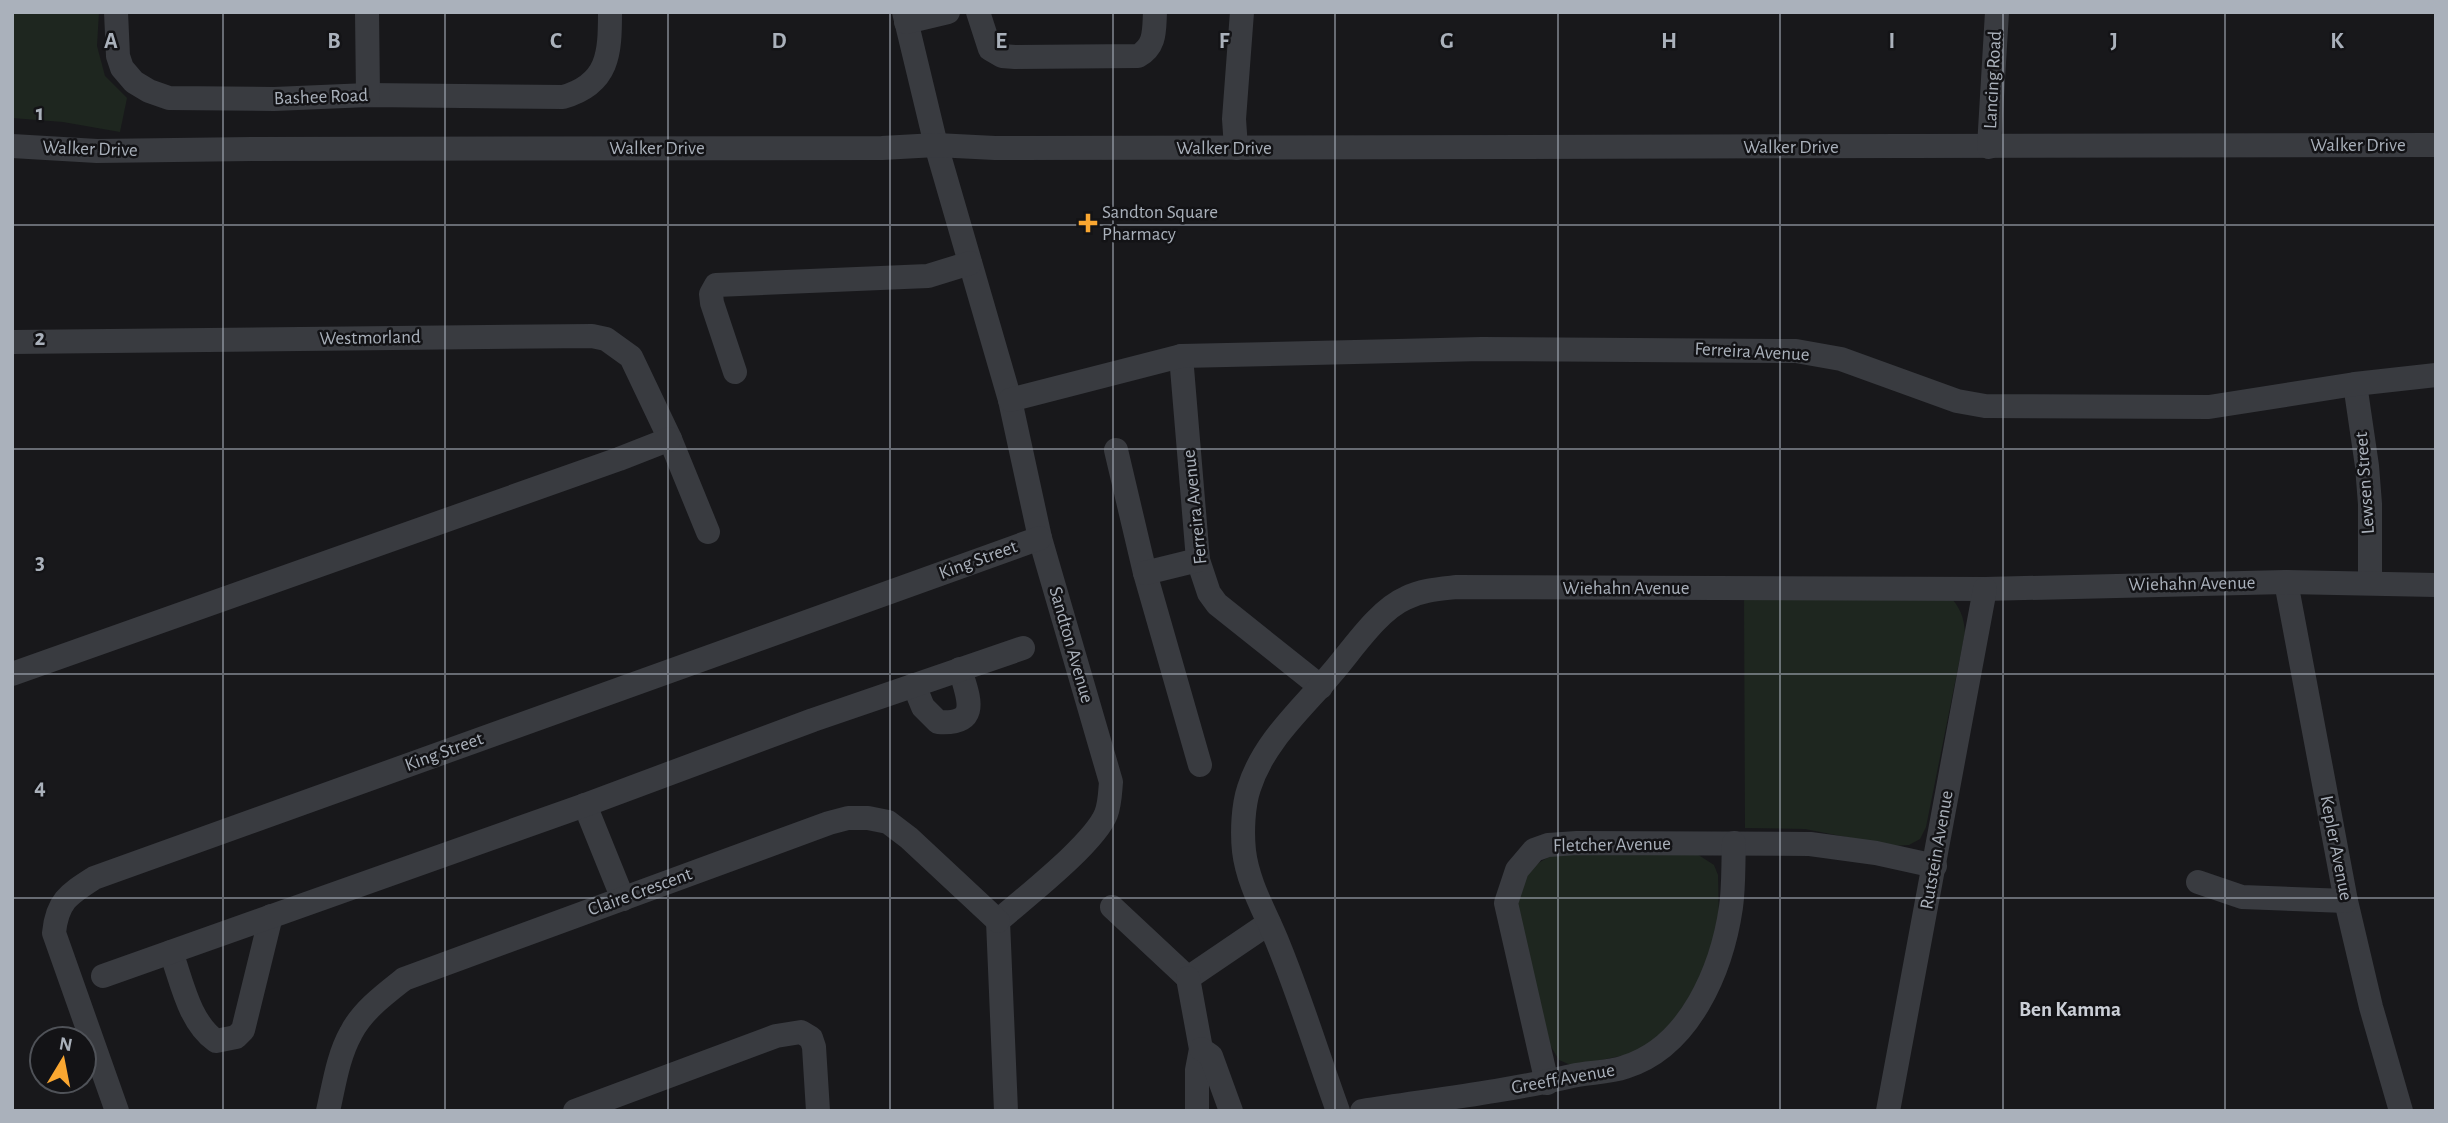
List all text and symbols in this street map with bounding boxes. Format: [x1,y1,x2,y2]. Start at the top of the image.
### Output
text: A [104,30,118,53]
text: B [327,30,341,53]
text: C [550,30,562,53]
text: D [771,30,787,53]
text: E [995,30,1007,53]
text: F [1219,30,1230,53]
text: G [1440,30,1454,53]
text: H [1661,30,1677,53]
text: I [1889,30,1895,53]
street label: Lancing Road [1981,30,2005,130]
text: J [2110,30,2118,53]
text: K [2330,30,2344,53]
street label: Bashee Road [274,86,369,108]
text: 1 [36,102,44,125]
street label: Walker Drive [2310,136,2406,155]
street label: Walker Drive [42,138,138,160]
street label: Walker Drive [1743,138,1839,157]
street label: Walker Drive [609,139,705,158]
street label: Walker Drive [1176,139,1272,158]
place label: Sandton Square Pharmacy [1102,203,1218,244]
marker: Sandton Square Pharmacy [1080,215,1096,231]
text: 2 [35,327,46,350]
street label: Westmorland [319,328,421,348]
street label: Ferreira Avenue [1694,339,1810,365]
street label: Lewsen Street [2352,431,2378,535]
street label: Ferreira Avenue [1180,449,1210,565]
street label: King Street [936,537,1020,583]
text: 3 [35,551,45,574]
street label: Wiehahn Avenue [2128,573,2256,595]
street label: Wiehahn Avenue [1563,579,1690,598]
street label: Sandton Avenue [1045,585,1097,705]
street label: King Street [402,729,486,775]
text: 4 [34,776,46,799]
street label: Rutstein Avenue [1917,789,1957,911]
street label: Kepler Avenue [2317,794,2355,902]
street label: Fletcher Avenue [1553,834,1671,856]
street label: Claire Crescent [585,864,695,920]
district label: Ben Kamma [2019,999,2121,1020]
north arrow [28,1025,98,1095]
text: N [58,1034,74,1055]
street label: Greeff Avenue [1510,1061,1616,1097]

